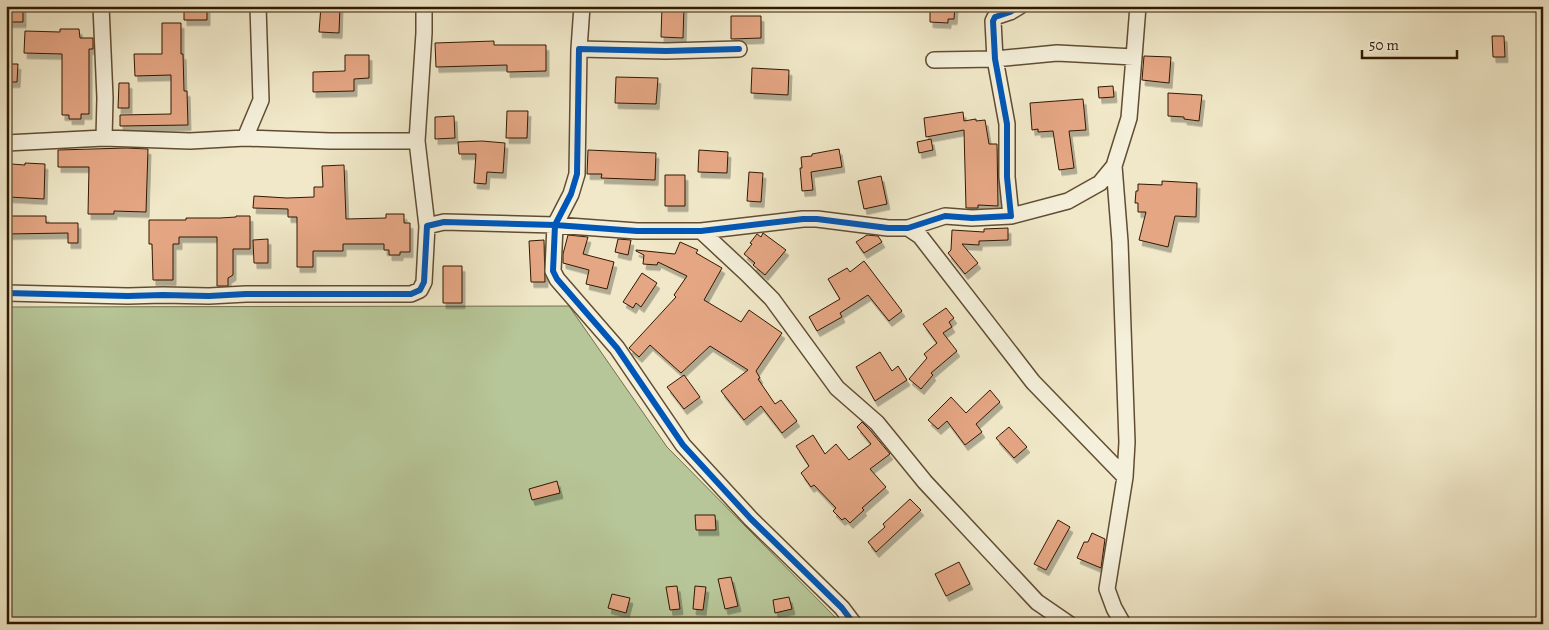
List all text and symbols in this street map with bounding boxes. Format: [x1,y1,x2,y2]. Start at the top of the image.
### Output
scale bar [1362,28,1456,60]
text: 50 m [1369,35,1399,55]

